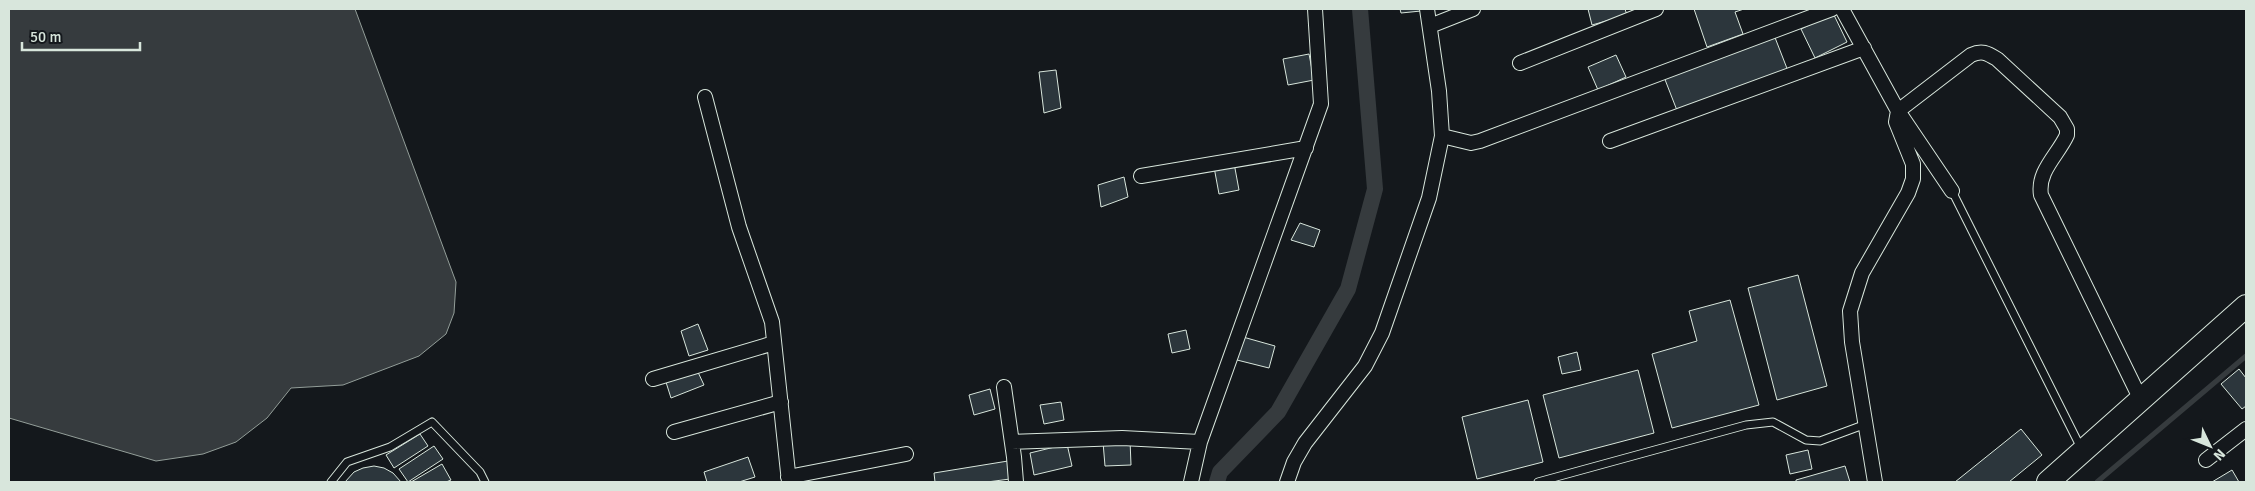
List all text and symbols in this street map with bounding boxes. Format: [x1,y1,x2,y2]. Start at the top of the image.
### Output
scale bar [22,20,140,52]
text: 50 m [30,28,61,46]
north arrow [2185,421,2235,471]
text: N [2210,445,2229,464]

